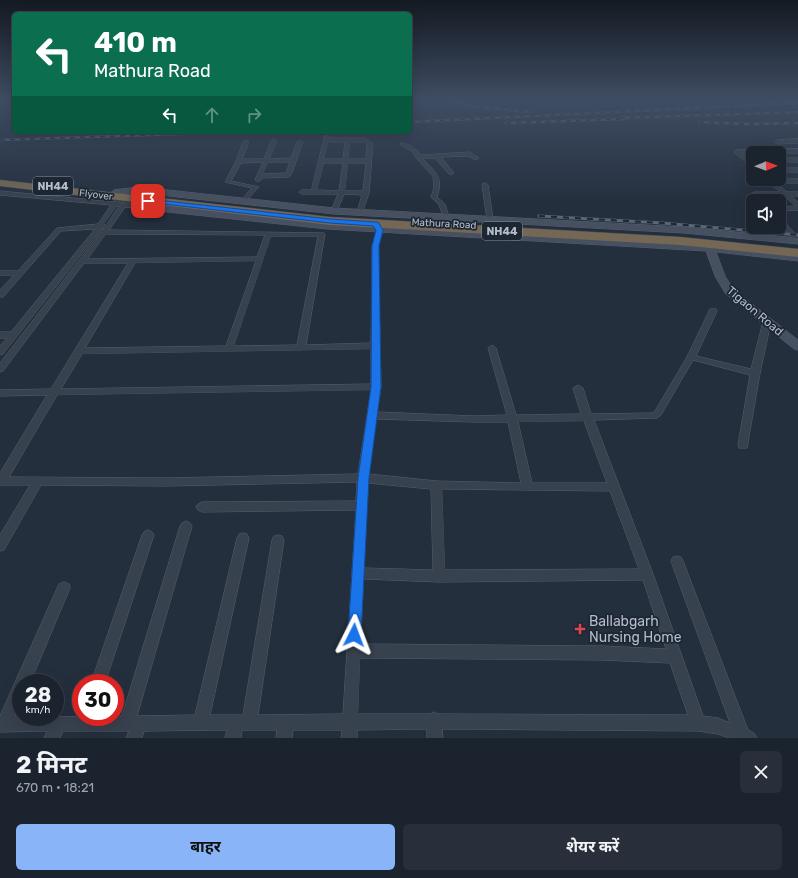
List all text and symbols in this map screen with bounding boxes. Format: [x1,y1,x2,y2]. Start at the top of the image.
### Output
text: 410 m [94,26,177,59]
icon: left [28,28,80,80]
text: Mathura Road [94,60,211,82]
icon: left [159,104,181,126]
icon: ahead [201,104,223,126]
icon: right [243,104,265,126]
north arrow [746,146,786,186]
map controls [746,146,786,234]
road number: NH44 [33,177,73,195]
pin [131,184,165,218]
street label: Flyover [78,187,114,203]
icon: arrive [137,190,159,212]
button: sound [746,194,786,234]
street label: Mathura Road [411,216,477,232]
road number: NH44 [482,222,522,240]
street label: Tigaon Road [724,283,786,339]
place label: Ballabgarh Nursing Home [589,613,682,646]
position arrow [333,614,375,656]
marker: Ballabgarh Nursing Home [574,623,586,635]
speed limit sign: 30 [72,674,124,726]
text: 28 [25,683,51,707]
text: km/h [26,704,50,716]
text: 2 मिनट [16,751,87,779]
button: close [740,751,782,793]
text: 670 m · 18:21 [16,780,94,795]
button: बाहर [16,824,395,870]
button: शेयर करें [403,824,782,870]

